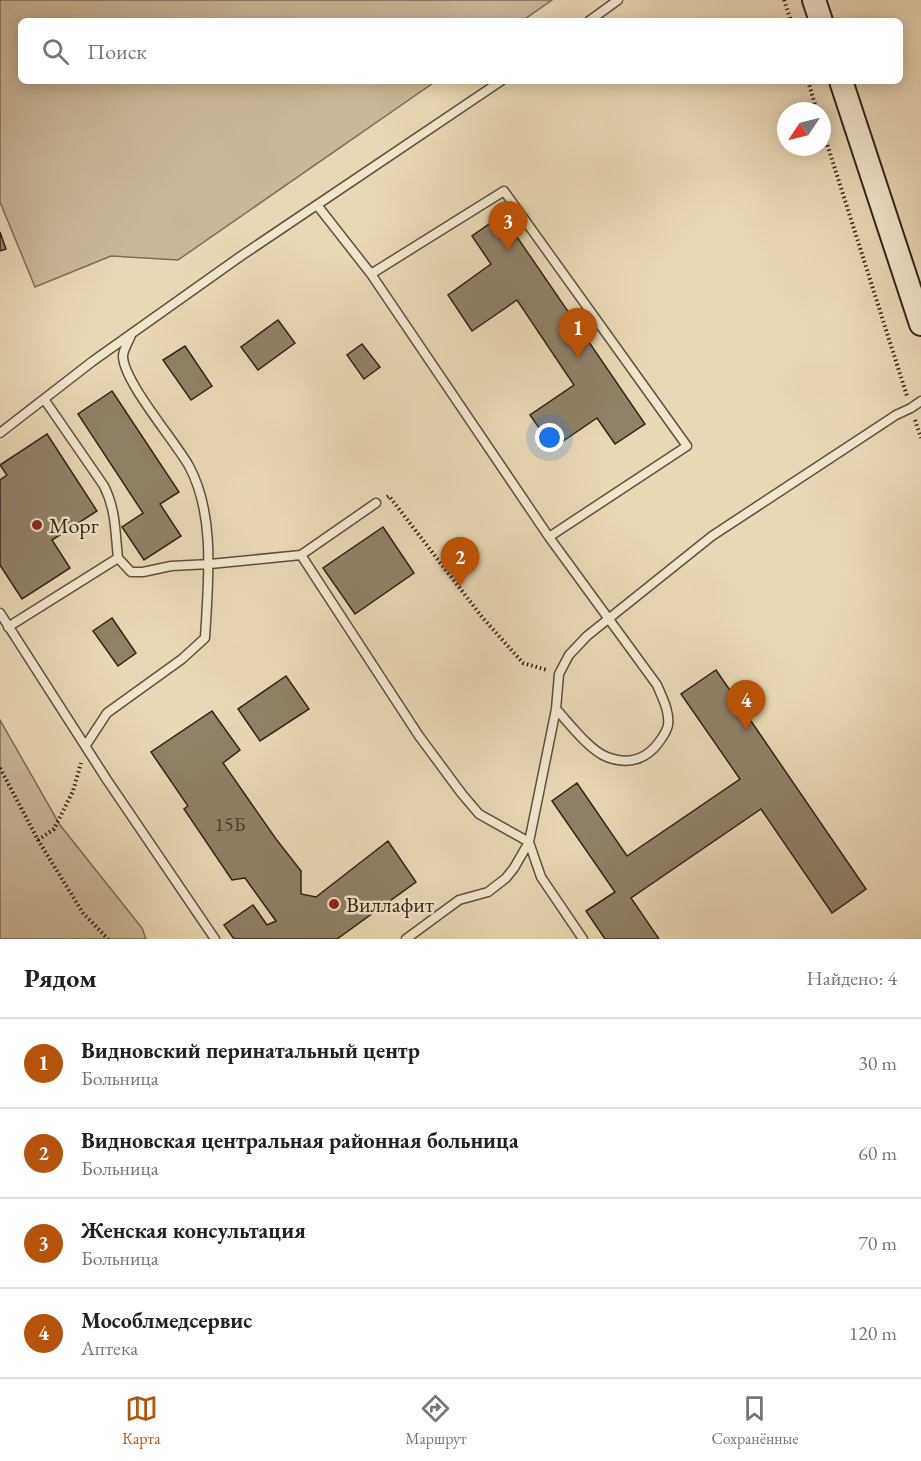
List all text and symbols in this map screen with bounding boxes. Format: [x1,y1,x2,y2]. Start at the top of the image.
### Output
search box [18,18,903,84]
icon: search [39,35,72,68]
text: Поиск [87,37,147,66]
north arrow [777,102,831,156]
pin: 3 [488,202,528,251]
pin: 1 [558,308,598,358]
your location [535,423,564,452]
place label: Морг [49,511,99,540]
marker: Морг [30,518,44,532]
pin: 2 [440,538,480,587]
pin: 4 [726,680,766,730]
house number: 15Б [215,811,246,837]
place label: Виллафит [346,890,434,919]
marker: Виллафит [327,897,341,911]
text: Рядом [24,961,97,995]
text: Найдено: 4 [806,965,897,991]
text: Видновский перинатальный центр [81,1036,420,1065]
text: 1 [38,1050,49,1076]
text: 30 m [858,1050,897,1076]
text: Больница [81,1065,159,1091]
text: Видновская центральная районная больница [81,1126,519,1155]
text: 2 [38,1140,49,1166]
text: 60 m [858,1140,897,1166]
text: Больница [81,1155,159,1181]
text: Женская консультация [81,1216,306,1245]
text: 3 [38,1230,49,1256]
text: 70 m [858,1230,897,1256]
text: Больница [81,1245,159,1271]
text: Мособлмедсервис [81,1306,252,1335]
text: 4 [38,1320,49,1346]
text: 120 m [849,1320,897,1346]
text: Аптека [81,1335,138,1361]
tab: Карта [122,1392,161,1449]
tab: Маршрут [405,1392,467,1449]
tab: Сохранённые [711,1392,799,1449]

